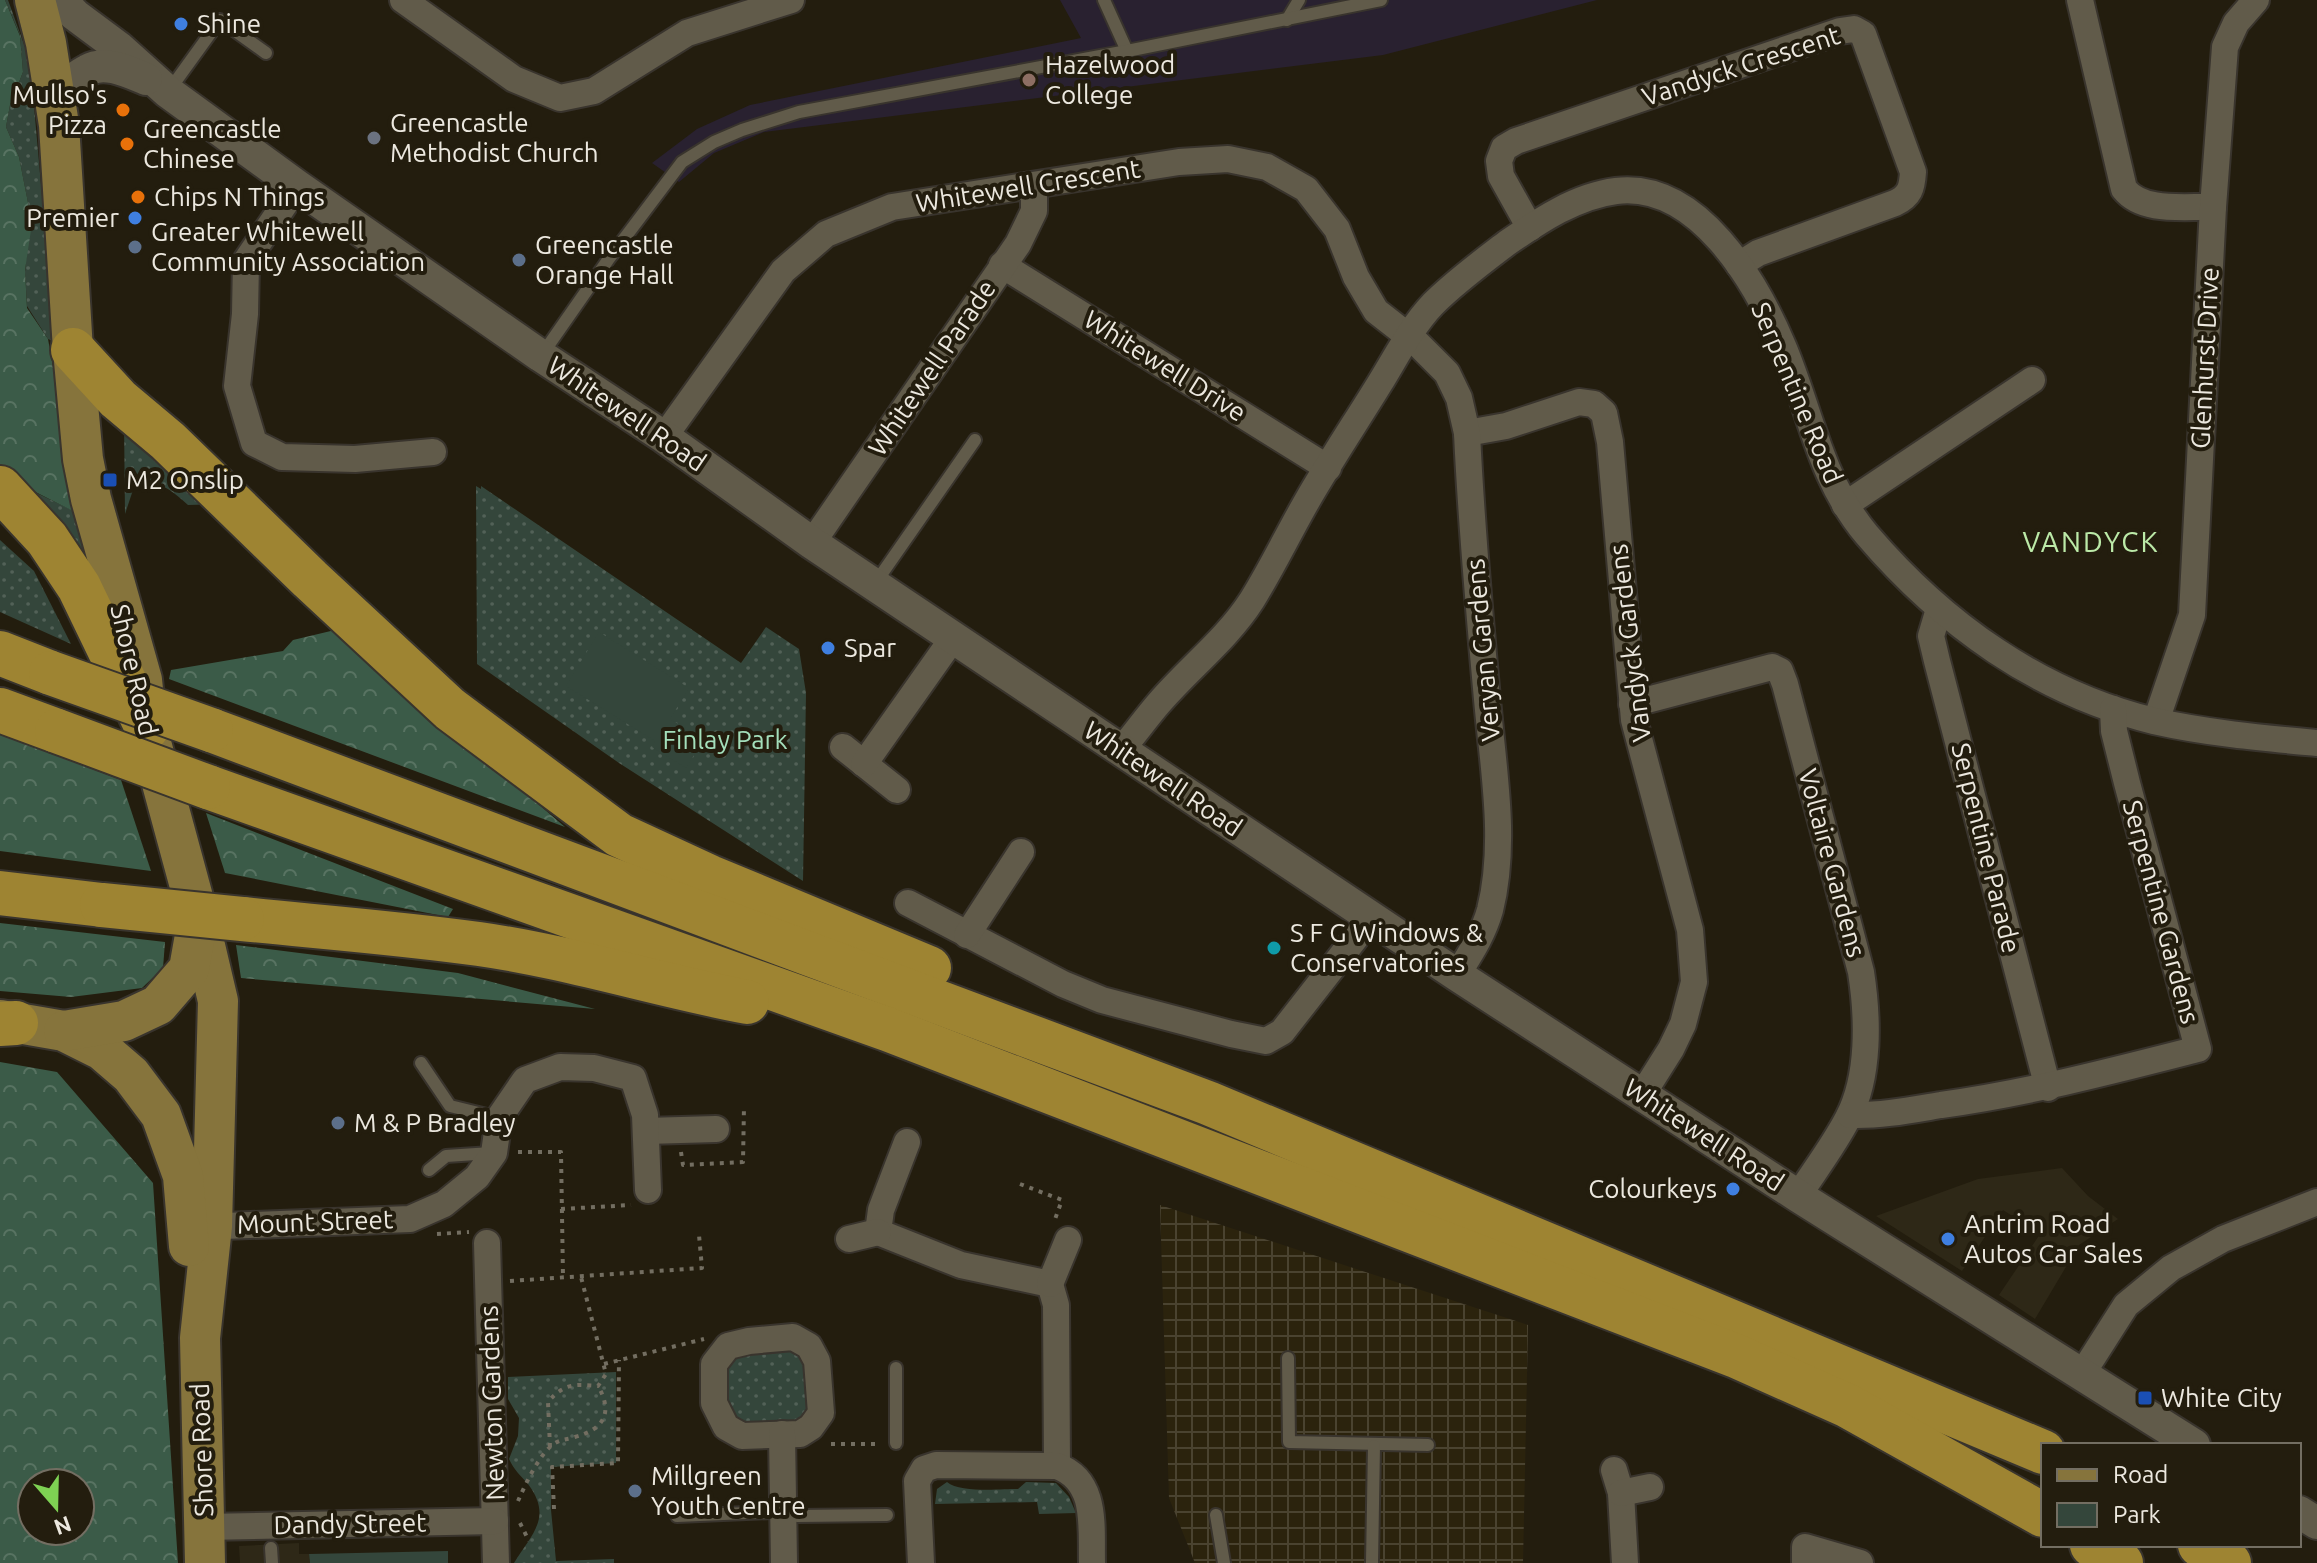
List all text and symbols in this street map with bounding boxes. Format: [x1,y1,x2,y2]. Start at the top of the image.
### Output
place label: Shine [197,9,261,38]
marker: Shine [172,15,190,33]
street label: Vandyck Crescent [1638,20,1843,111]
place label: Hazelwood College [1045,50,1175,109]
marker: Hazelwood College [1020,71,1038,89]
place label: Mullso's Pizza [12,80,107,139]
marker: Mullso's Pizza [114,101,132,119]
place label: Greencastle Methodist Church [390,108,599,167]
place label: Greencastle Chinese [143,114,282,173]
marker: Greencastle Methodist Church [365,129,383,147]
marker: Greencastle Chinese [118,135,136,153]
street label: Whitewell Crescent [914,153,1142,218]
place label: Chips N Things [154,182,325,211]
marker: Chips N Things [129,188,147,206]
place label: Premier [26,203,119,232]
marker: Premier [126,209,144,227]
place label: Greater Whitewell Community Association [151,217,425,276]
place label: Greencastle Orange Hall [535,230,674,289]
marker: Greater Whitewell Community Association [126,238,144,256]
marker: Greencastle Orange Hall [510,251,528,269]
street label: Glenhurst Drive [2185,266,2224,449]
street label: Whitewell Parade [862,275,1001,461]
street label: Serpentine Road [1746,298,1849,488]
street label: Whitewell Drive [1079,304,1252,427]
street label: Whitewell Road [543,350,712,477]
place label: M2 Onslip [126,465,244,494]
marker: M2 Onslip [101,471,119,489]
district label: VANDYCK [2023,526,2159,557]
street label: Vandyck Gardens [1603,542,1656,744]
street label: Veryan Gardens [1460,558,1505,743]
street label: Shore Road [105,601,164,738]
place label: Spar [844,633,896,662]
marker: Spar [819,639,837,657]
street label: Whitewell Road [1079,715,1248,842]
park label: Finlay Park [662,725,788,754]
street label: Serpentine Parade [1946,740,2027,956]
street label: Voltaire Gardens [1793,766,1872,960]
street label: Serpentine Gardens [2118,797,2205,1027]
place label: S F G Windows & Conservatories [1290,918,1483,977]
marker: S F G Windows & Conservatories [1265,939,1283,957]
street label: Whitewell Road [1619,1072,1789,1197]
place label: M & P Bradley [354,1108,516,1137]
marker: M & P Bradley [329,1114,347,1132]
place label: Colourkeys [1588,1174,1717,1203]
marker: Colourkeys [1724,1180,1742,1198]
street label: Mount Street [236,1204,394,1239]
place label: Antrim Road Autos Car Sales [1964,1209,2143,1268]
marker: Antrim Road Autos Car Sales [1939,1230,1957,1248]
street label: Newton Gardens [474,1305,509,1501]
street label: Shore Road [185,1383,218,1517]
place label: White City [2161,1383,2282,1412]
marker: White City [2136,1389,2154,1407]
legend [2041,1443,2301,1547]
place label: Millgreen Youth Centre [651,1461,806,1520]
text: Road [2113,1461,2168,1488]
north arrow [16,1467,96,1547]
marker: Millgreen Youth Centre [626,1482,644,1500]
text: Park [2113,1501,2161,1528]
street label: Dandy Street [273,1508,427,1539]
text: N [51,1512,75,1541]

